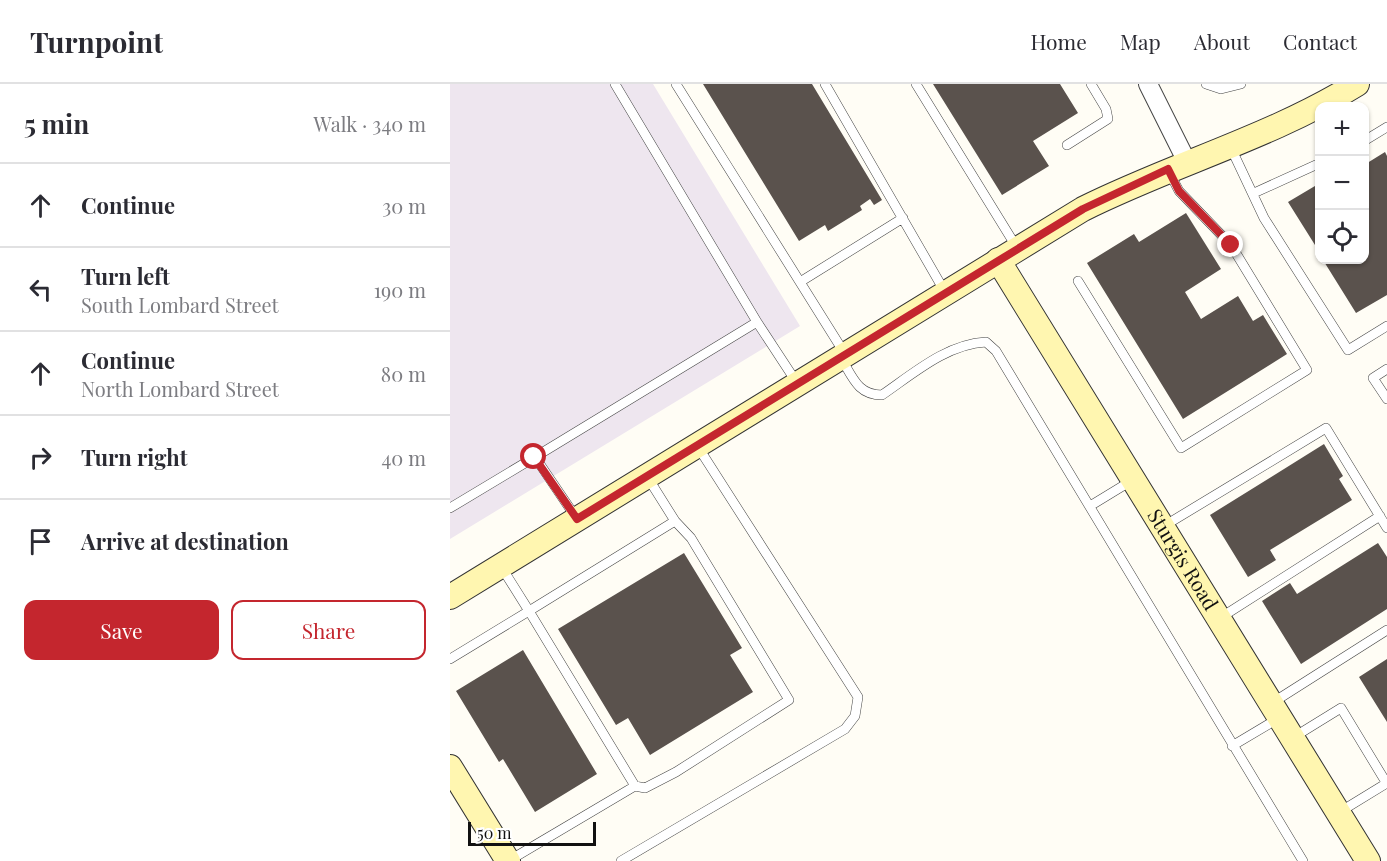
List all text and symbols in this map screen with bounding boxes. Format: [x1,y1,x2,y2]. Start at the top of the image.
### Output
text: Turnpoint [30,23,163,60]
text: Home [1031,27,1087,55]
text: Map [1120,27,1161,55]
text: About [1194,27,1250,55]
text: Contact [1283,27,1357,55]
map controls [1315,102,1369,264]
button: + [1315,102,1369,156]
text: 5 min [24,106,89,141]
text: Walk · 340 m [314,110,426,137]
button: − [1315,156,1369,210]
icon: ahead [24,189,57,222]
text: Continue [81,190,175,220]
text: 30 m [382,192,426,219]
button: locate [1315,210,1369,264]
route end [1217,231,1243,257]
text: Turn left [81,261,170,291]
icon: left [24,273,57,306]
text: 190 m [374,276,426,303]
text: South Lombard Street [81,291,279,318]
text: Continue [81,345,175,375]
icon: ahead [24,357,57,390]
text: 80 m [381,360,426,387]
text: North Lombard Street [81,375,279,402]
icon: right [24,441,57,474]
text: Turn right [81,442,187,472]
route start [520,443,546,469]
text: 40 m [381,444,426,471]
street label: Sturgis Road [1142,503,1225,615]
icon: arrive [24,525,57,558]
text: Arrive at destination [81,526,289,556]
button: Save [24,600,219,660]
button: Share [231,600,426,660]
scale bar [468,819,596,846]
text: 50 m [477,822,511,843]

